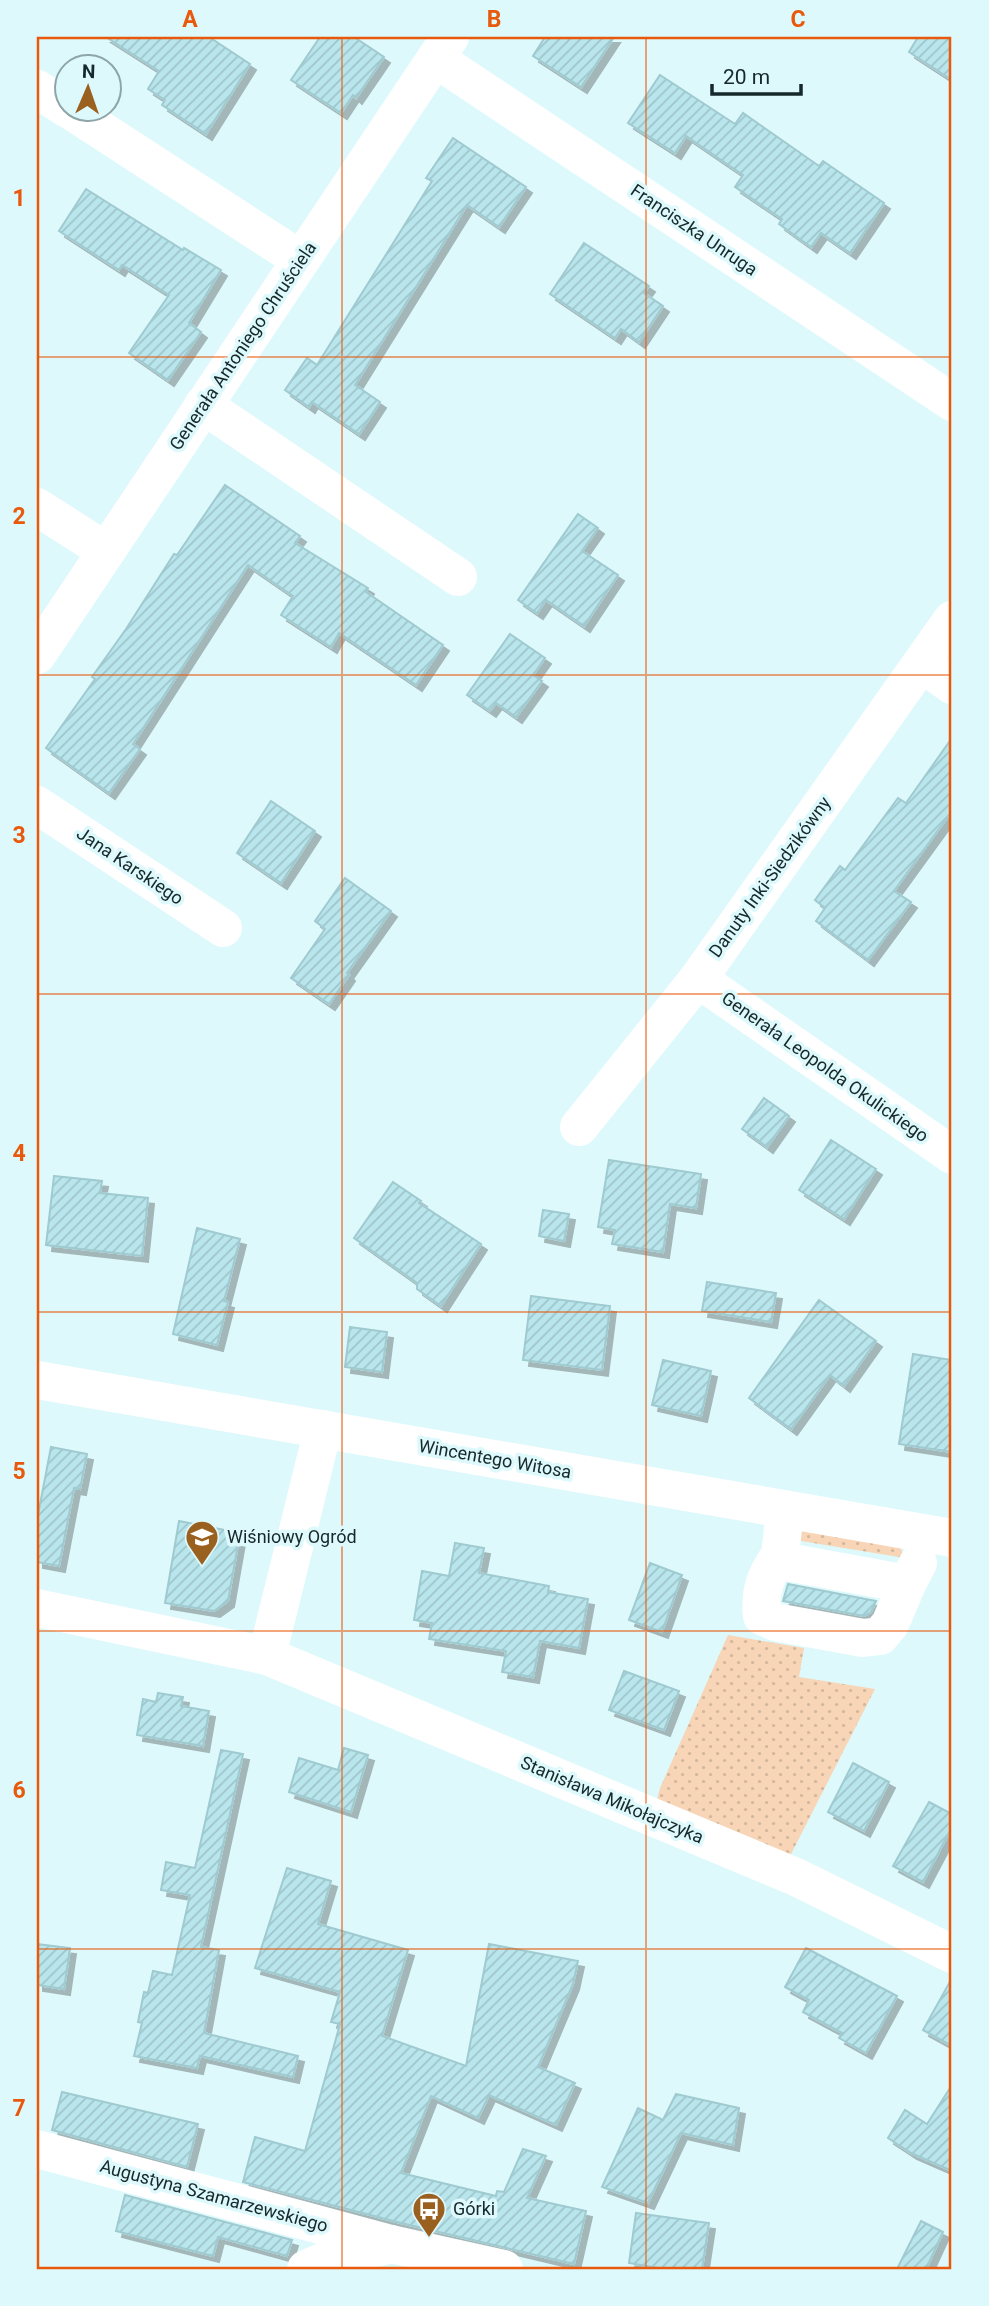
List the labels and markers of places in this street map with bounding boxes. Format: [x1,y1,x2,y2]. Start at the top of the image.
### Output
school or university icon: Wiśniowy Ogród [183,1518,221,1567]
place label: Wiśniowy Ogród [227,1526,357,1547]
bus stop icon: Górki [410,2190,448,2239]
place label: Górki [453,2198,495,2219]

